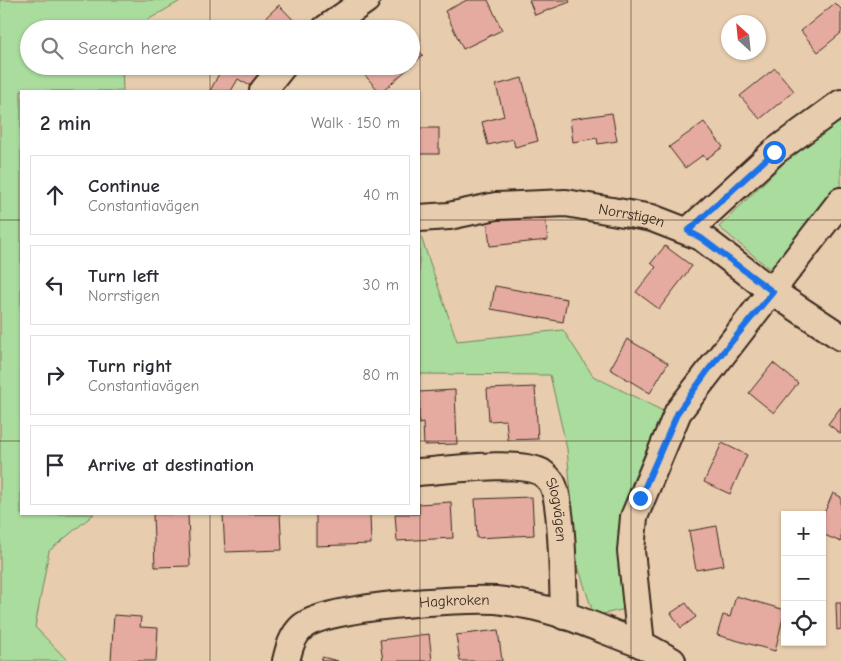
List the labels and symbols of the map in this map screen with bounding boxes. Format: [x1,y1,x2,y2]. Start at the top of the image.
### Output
north arrow [721,15,766,60]
route start [763,141,786,164]
street label: Norrstigen [597,200,668,231]
street label: Slogvägen [542,474,570,542]
route end [629,487,652,510]
street label: Hagkroken [419,591,490,612]

